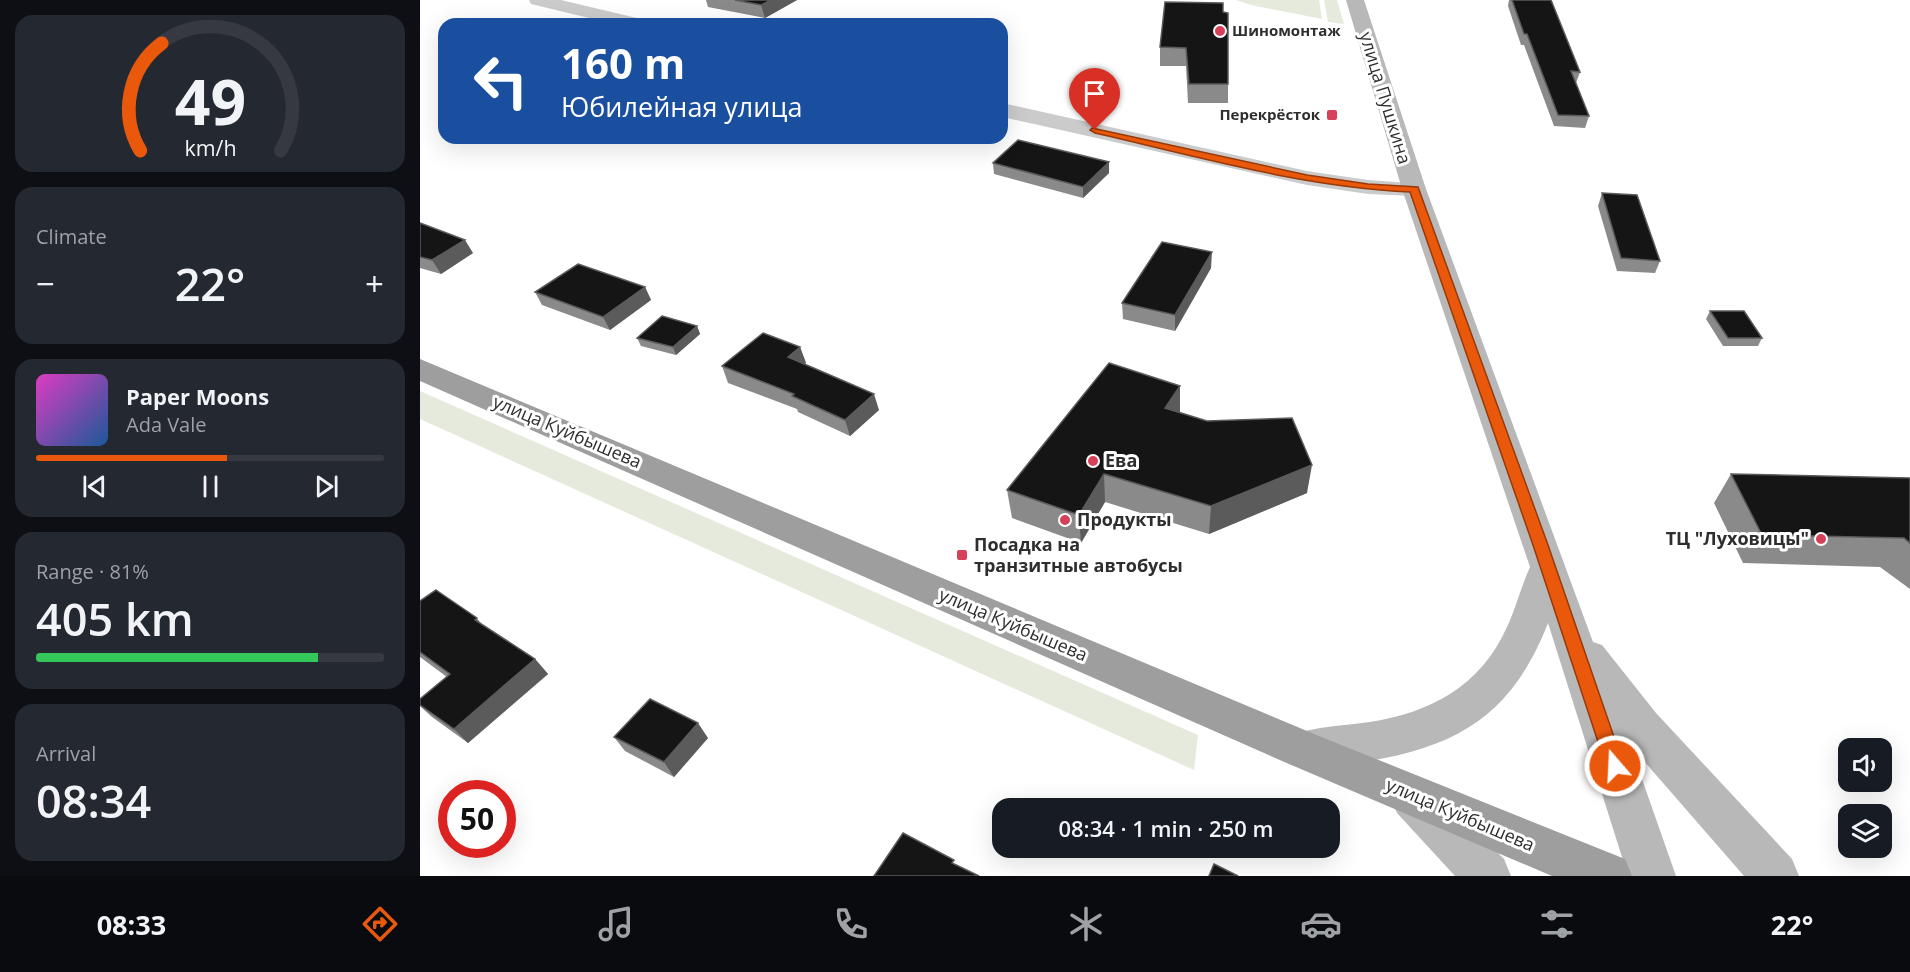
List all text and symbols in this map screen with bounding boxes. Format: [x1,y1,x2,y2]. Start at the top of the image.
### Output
place label: Шиномонтаж [1232,20,1341,40]
marker: Шиномонтаж [1213,24,1227,38]
street label: улица Пушкина [1354,29,1417,167]
text: 160 m [561,34,685,91]
icon: left [462,42,540,120]
text: 49 [174,58,246,143]
pin [1069,68,1120,130]
icon: arrive [1078,77,1111,110]
text: Юбилейная улица [561,88,802,125]
place label: Перекрёсток [1219,104,1321,124]
marker: Перекрёсток [1325,108,1339,122]
text: km/h [184,133,236,162]
text: Climate [36,223,107,250]
text: 22° [175,253,245,314]
text: − [36,261,55,306]
text: + [365,261,384,306]
text: Paper Moons [126,381,269,411]
street label: улица Куйбышева [489,389,645,473]
text: Ada Vale [126,411,207,438]
place label: Ева [1105,448,1137,472]
marker: Ева [1086,454,1100,468]
icon: previous [78,470,111,503]
icon: pause [194,470,227,503]
icon: next [310,470,343,503]
place label: Продукты [1077,507,1172,531]
marker: Продукты [1058,513,1072,527]
place label: ТЦ "Луховицы" [1666,526,1809,550]
place label: Посадка на транзитные автобусы [974,532,1183,577]
marker: ТЦ "Луховицы" [1814,532,1828,546]
marker: Посадка на транзитные автобусы [955,548,969,562]
text: Range · 81% [36,558,149,585]
street label: улица Куйбышева [935,582,1091,666]
text: 405 km [36,588,194,649]
position arrow [1583,734,1647,798]
map controls [1838,738,1892,858]
button: sound [1838,738,1892,792]
text: Arrival [36,740,96,767]
text: 08:34 [36,770,151,831]
street label: улица Куйбышева [1382,772,1538,856]
speed limit sign: 50 [438,780,516,858]
button: layers [1838,804,1892,858]
text: 08:34 · 1 min · 250 m [1058,813,1274,843]
icon: directions [359,903,401,945]
icon: music [595,903,637,945]
icon: phone [830,903,872,945]
icon: climate [1065,903,1107,945]
icon: car [1300,903,1342,945]
icon: filters [1536,903,1578,945]
text: 08:33 [97,906,166,943]
text: 22° [1771,906,1813,943]

